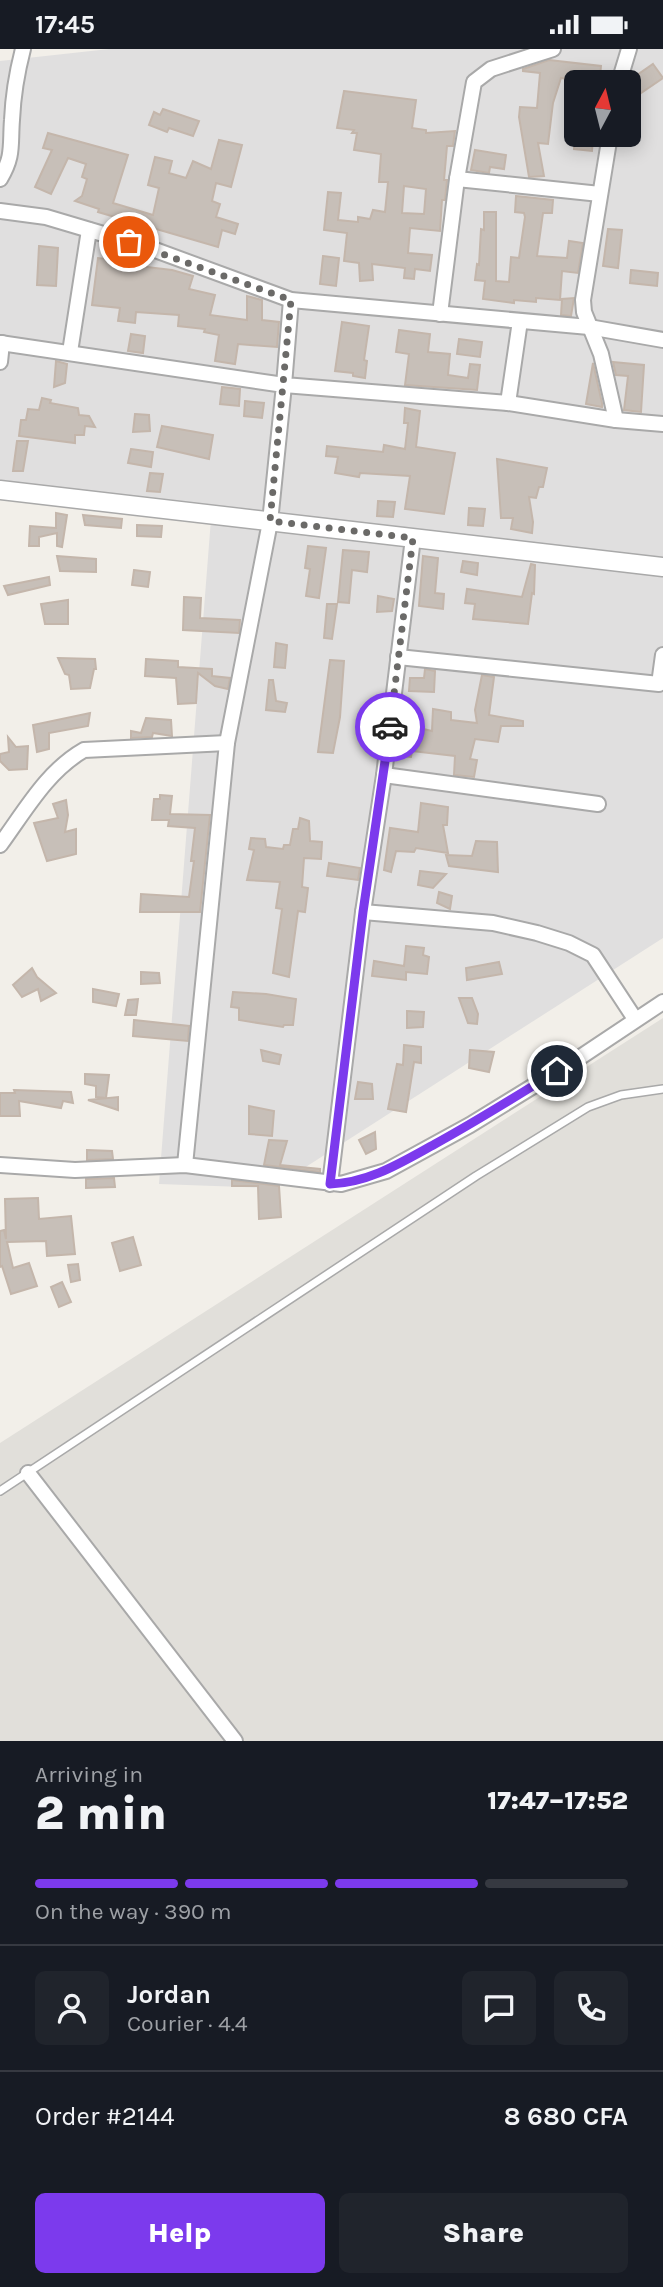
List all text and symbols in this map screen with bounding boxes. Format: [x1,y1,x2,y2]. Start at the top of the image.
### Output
text: 17:45 [35,9,95,40]
north arrow [564,70,640,147]
map controls [564,70,641,147]
pin [99,212,159,272]
icon: bag [110,223,148,261]
courier [355,692,425,762]
icon: car [371,708,409,746]
pin [527,1041,587,1101]
icon: home [538,1052,576,1090]
text: Arriving in [35,1761,143,1788]
text: 17:47–17:52 [487,1785,628,1816]
text: 2 min [35,1787,167,1841]
text: On the way · 390 m [35,1898,232,1925]
button: person [35,1971,109,2045]
button: chat [462,1971,536,2045]
button: phone [554,1971,628,2045]
text: Jordan [127,1979,211,2010]
text: Courier · 4.4 [127,2010,248,2037]
text: Order #2144 [35,2101,174,2132]
text: 8 680 CFA [504,2101,628,2132]
button: Help [35,2193,325,2273]
button: Share [339,2193,628,2273]

